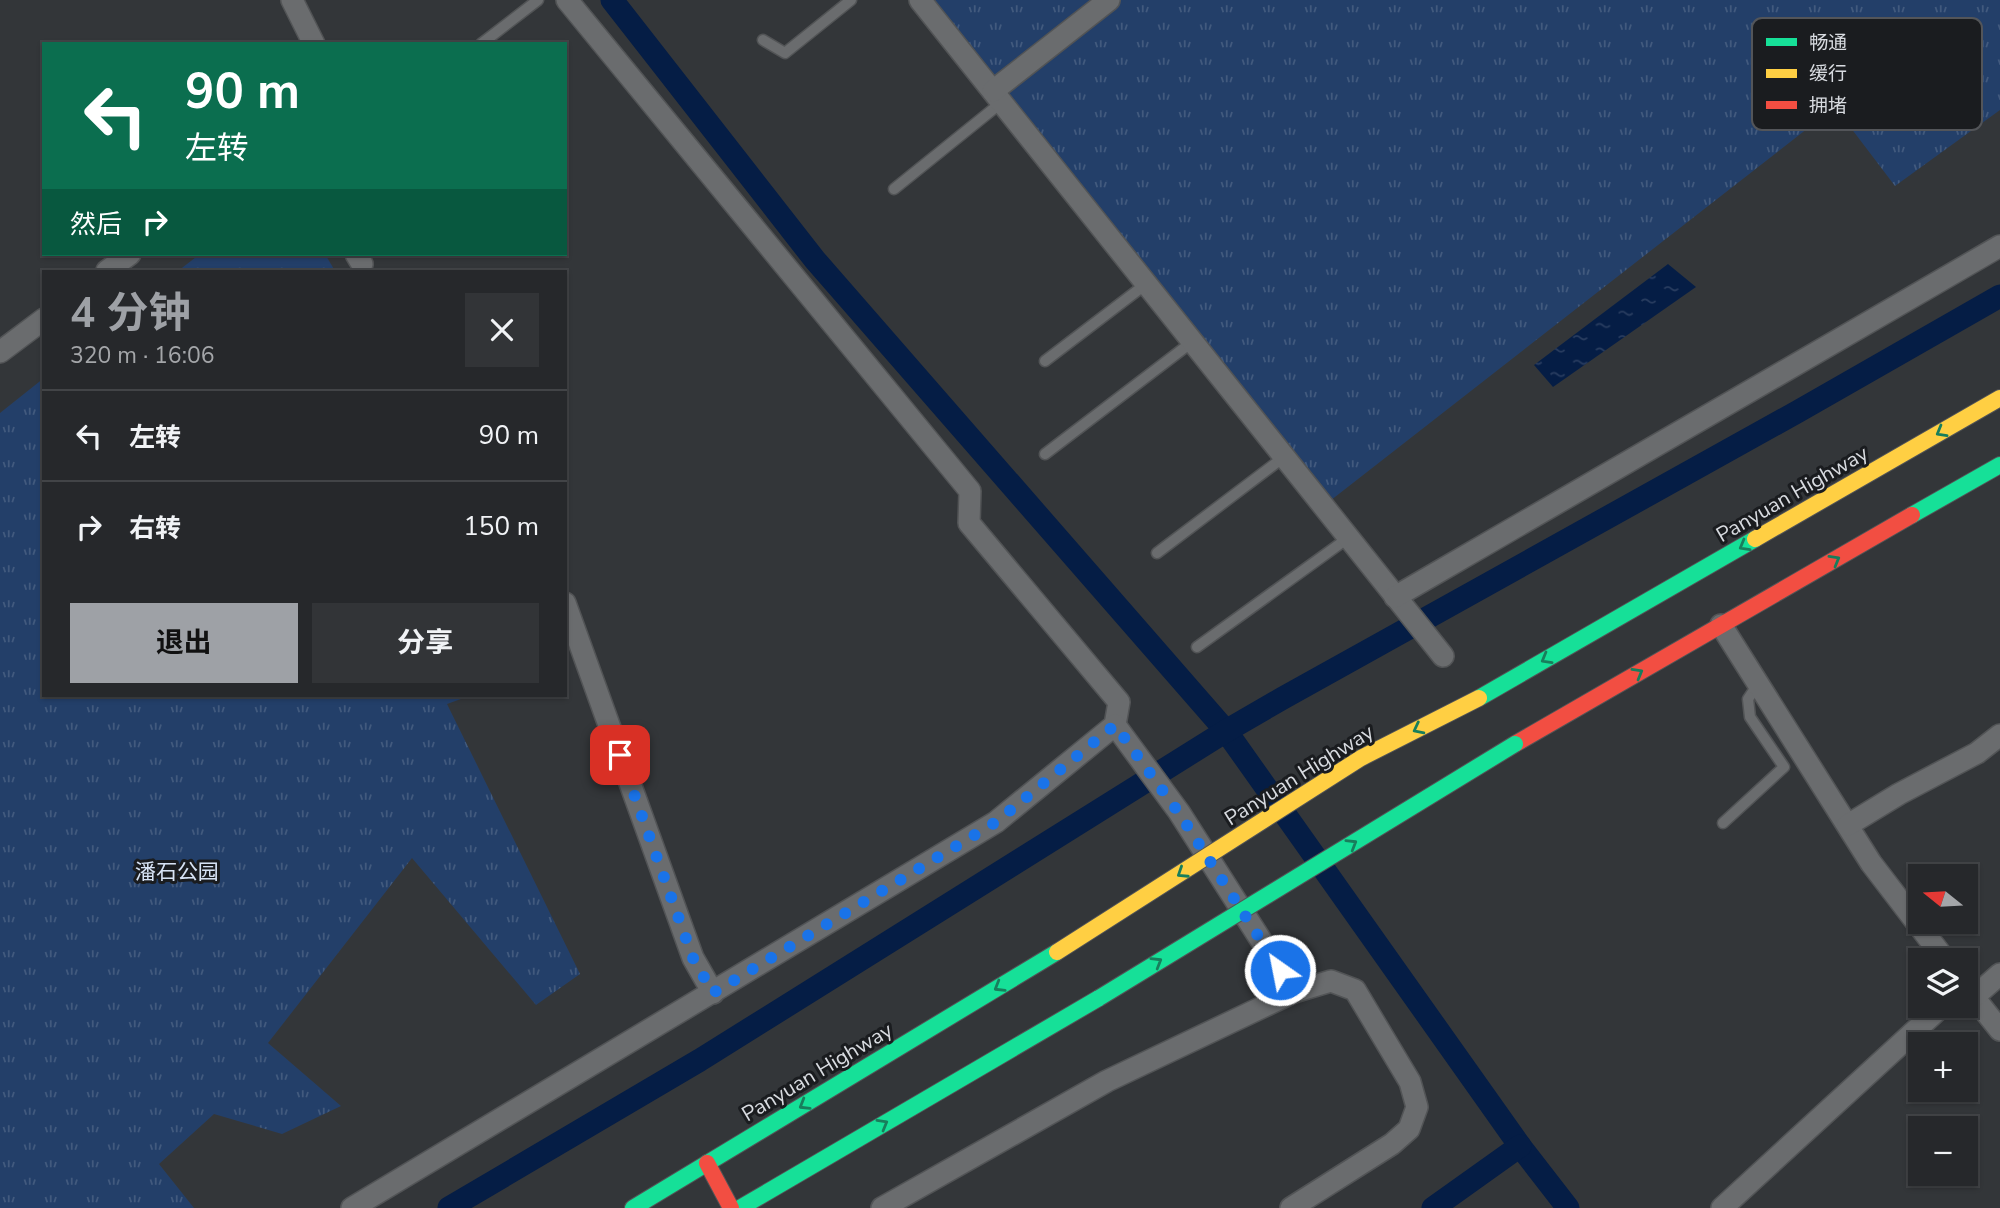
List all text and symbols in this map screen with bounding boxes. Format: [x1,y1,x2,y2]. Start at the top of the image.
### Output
legend [1752,18,1982,130]
text: 畅通 [1809,30,1847,56]
text: 90 m [185,58,300,125]
text: 缓行 [1809,61,1847,87]
icon: left [70,70,161,161]
text: 拥堵 [1809,93,1847,119]
text: 左转 [185,127,249,170]
icon: right [136,203,174,241]
text: 然后 [70,207,122,242]
text: 4 分钟 [70,285,191,342]
button: close [465,293,539,367]
text: 320 m · 16:06 [70,340,215,371]
icon: left [70,417,108,455]
text: 90 m [479,418,539,453]
text: 左转 [129,420,181,455]
one-way arrow [1935,424,1948,437]
street label: Panyuan Highway [1711,439,1873,549]
icon: right [70,508,108,546]
text: 150 m [463,509,539,544]
text: 右转 [129,511,181,546]
one-way arrow [1738,538,1751,551]
one-way arrow [1828,555,1841,568]
button: 退出 [70,603,298,683]
button: 分享 [312,603,539,683]
one-way arrow [1541,651,1554,664]
one-way arrow [1631,668,1643,681]
street label: Panyuan Highway [1219,718,1379,832]
one-way arrow [1413,721,1425,734]
pin [590,725,650,785]
icon: arrive [601,736,639,774]
one-way arrow [1344,839,1357,852]
park label: 潘石公园 [135,858,219,886]
one-way arrow [1177,864,1190,877]
north arrow [1908,864,1978,934]
map controls [1908,864,1978,1186]
position arrow [1243,933,1317,1007]
button: layers [1908,948,1978,1018]
one-way arrow [1150,958,1163,971]
one-way arrow [993,979,1006,992]
street label: Panyuan Highway [736,1016,898,1128]
button: + [1908,1032,1978,1102]
one-way arrow [798,1096,811,1109]
button: − [1908,1116,1978,1186]
one-way arrow [876,1119,889,1132]

